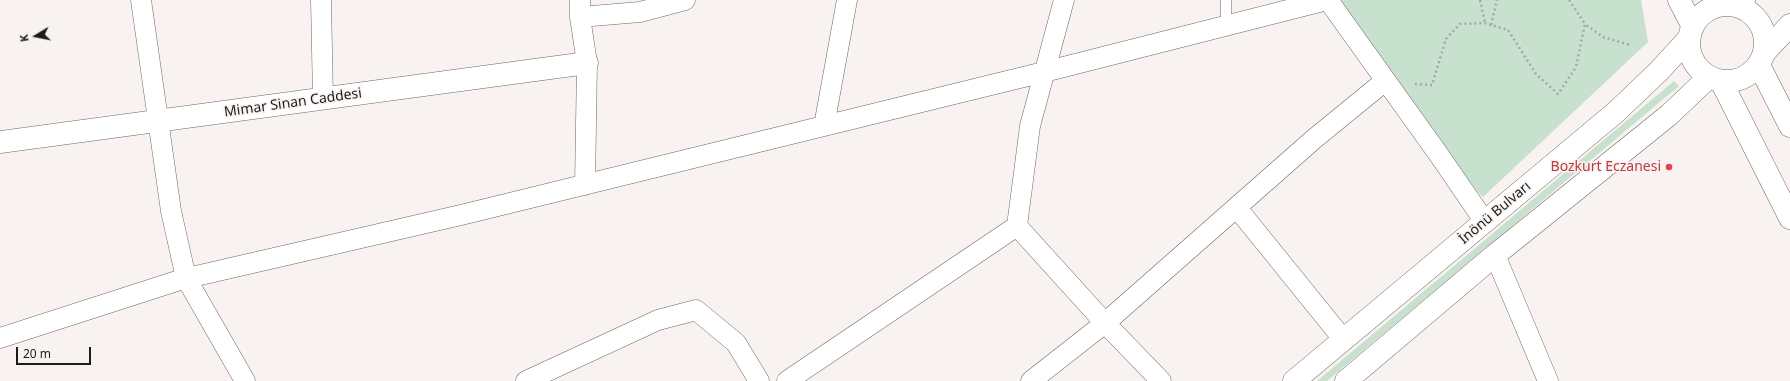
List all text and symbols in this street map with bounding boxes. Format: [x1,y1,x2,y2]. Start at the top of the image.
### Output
north arrow [16,16,56,56]
text: K [16,33,32,43]
street label: Mimar Sinan Caddesi [223,85,363,121]
place label: Bozkurt Eczanesi [1551,159,1661,175]
marker: Bozkurt Eczanesi [1664,162,1674,172]
street label: İnönü Bulvarı [1456,178,1534,248]
scale bar [18,339,93,365]
text: 20 m [23,345,51,362]

